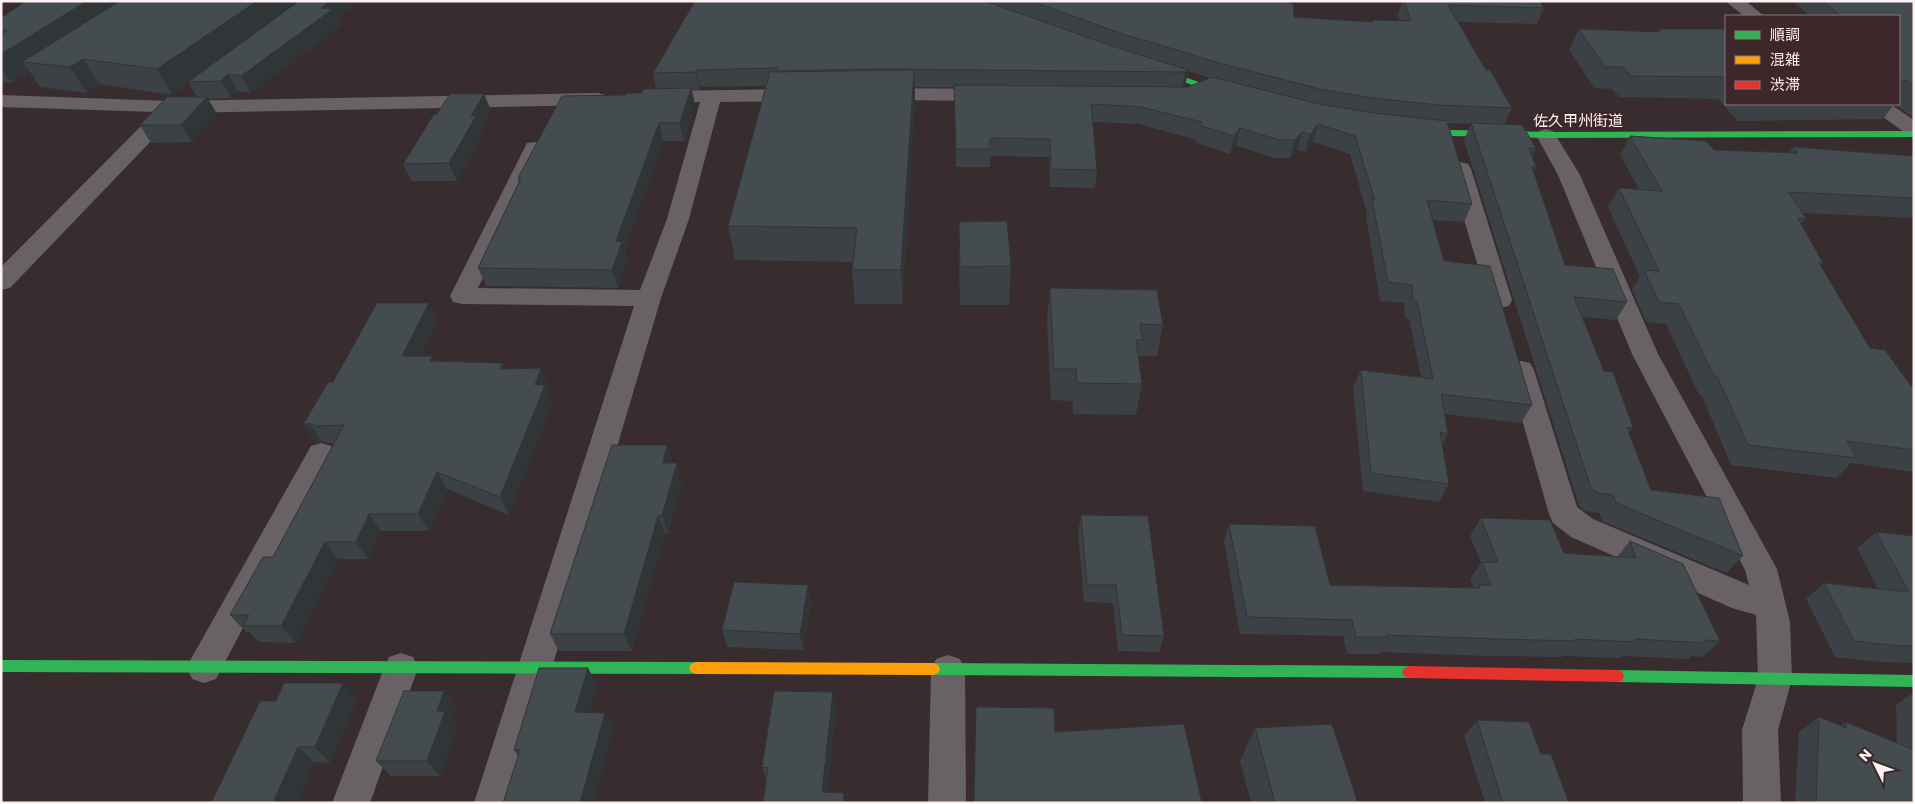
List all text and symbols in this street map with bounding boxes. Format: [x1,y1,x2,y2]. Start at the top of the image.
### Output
legend [1725,15,1900,105]
text: 順調 [1770,24,1800,45]
text: 混雑 [1770,49,1800,70]
text: 渋滞 [1770,74,1800,95]
street label: 佐久甲州街道 [1533,110,1623,131]
north arrow [1850,739,1900,789]
text: N [1854,745,1876,766]

